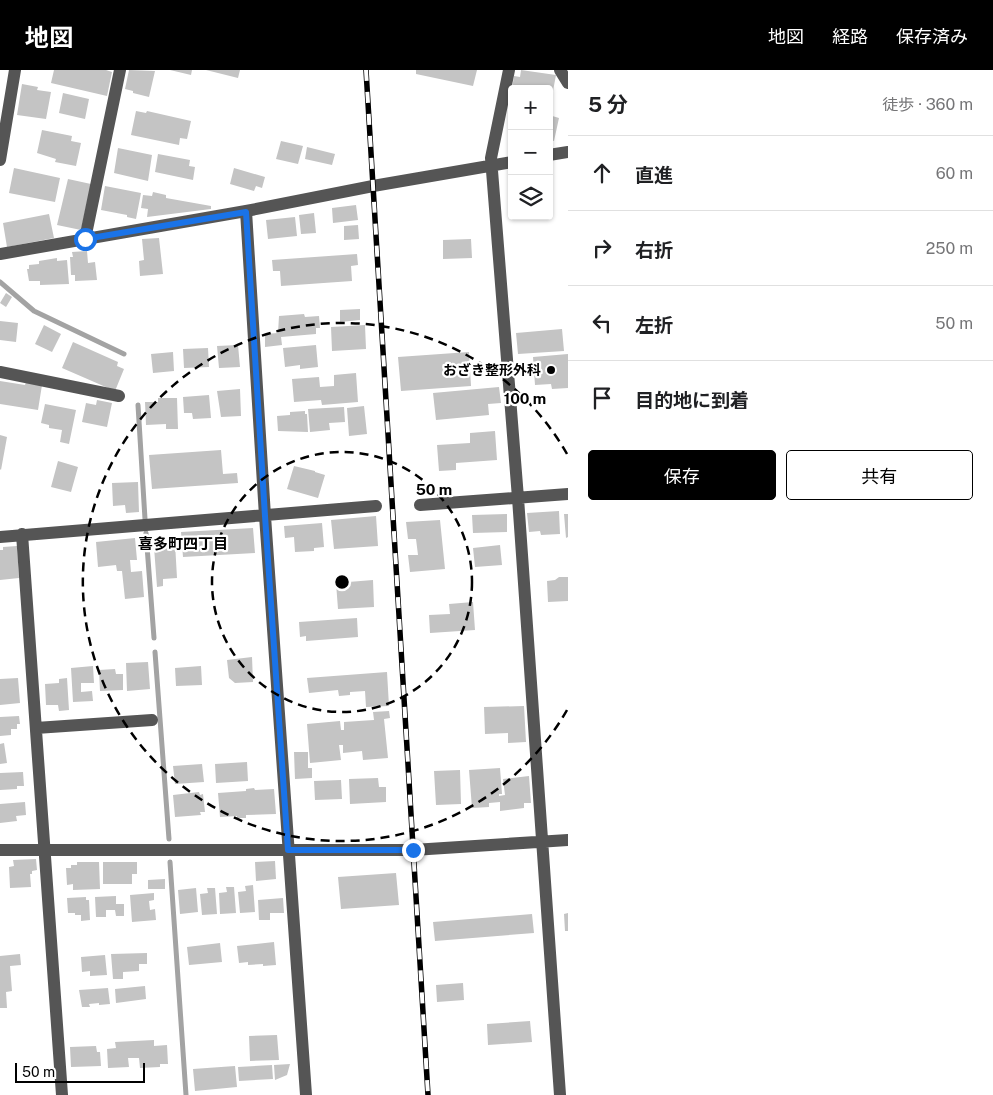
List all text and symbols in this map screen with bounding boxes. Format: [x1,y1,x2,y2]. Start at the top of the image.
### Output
text: 地図 [25,23,73,51]
text: 地図 [768,26,804,47]
text: 経路 [832,26,868,47]
text: 保存済み [896,26,968,47]
map controls [508,85,553,220]
button: + [508,85,553,130]
text: 5 分 [588,92,628,117]
text: 徒歩 · 360 m [882,95,973,114]
button: − [508,130,553,175]
icon: ahead [588,159,616,187]
text: 直進 [635,164,673,186]
text: 60 m [936,164,973,183]
button: layers [508,175,553,220]
route start [74,228,97,251]
icon: right [588,234,616,262]
text: 右折 [635,239,673,261]
text: 250 m [926,239,973,258]
icon: left [588,309,616,337]
text: 左折 [635,314,673,336]
text: 50 m [935,314,973,333]
place label: おざき整形外科 [443,362,541,378]
marker: おざき整形外科 [545,364,557,376]
icon: arrive [588,384,616,412]
text: 目的地に到着 [635,389,749,411]
text: 100 m [504,390,546,407]
button: 保存 [588,450,776,500]
button: 共有 [786,450,973,500]
text: 50 m [416,481,452,498]
district label: 喜多町四丁目 [138,535,228,552]
centre of rings [333,573,351,591]
route end [402,839,425,862]
scale bar [15,1060,145,1083]
text: 50 m [22,1064,55,1080]

